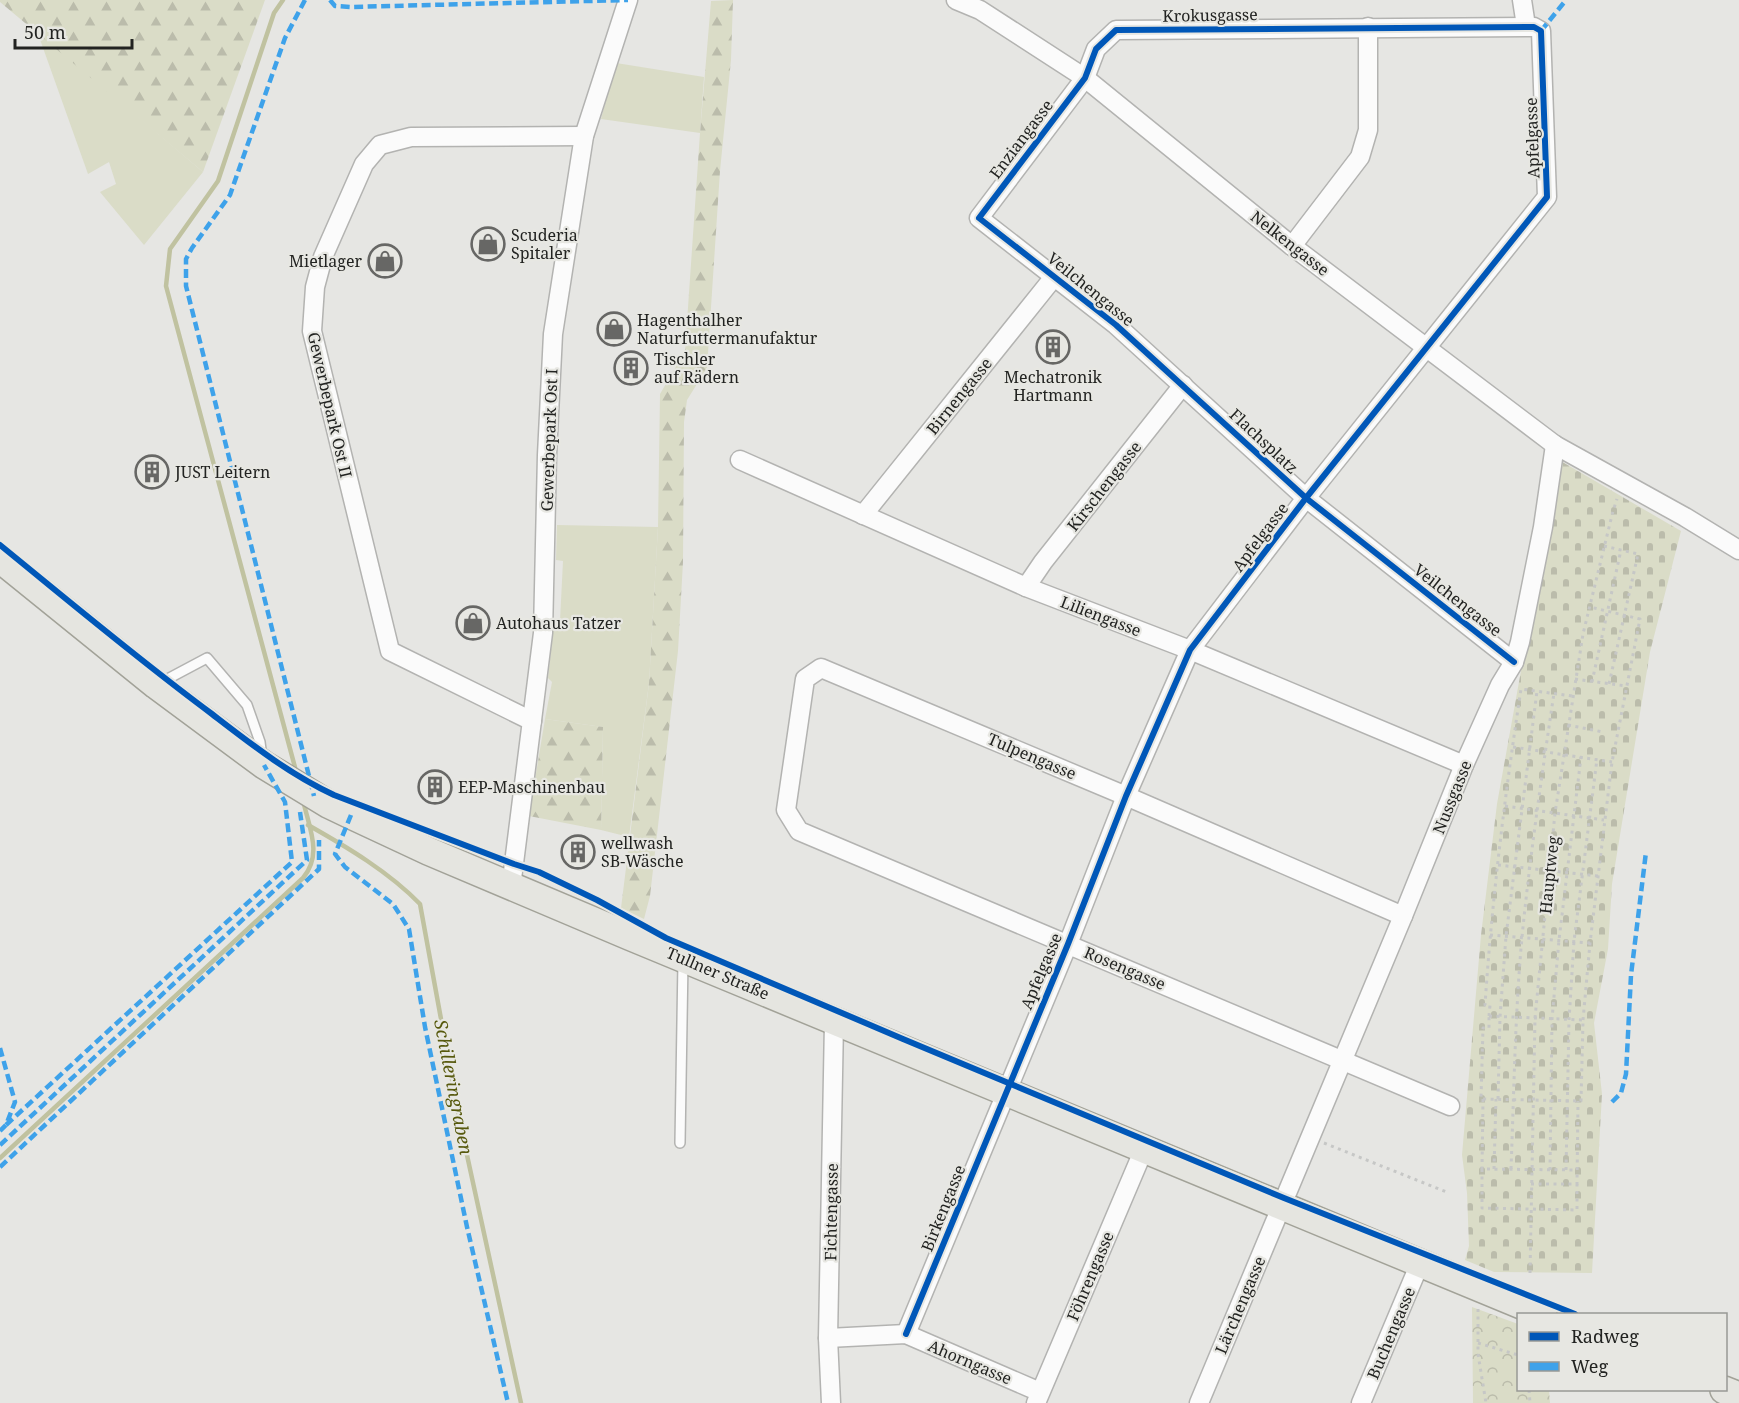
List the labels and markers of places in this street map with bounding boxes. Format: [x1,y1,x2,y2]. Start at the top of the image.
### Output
place label: Scuderia Spitaler [511,224,578,264]
shop icon: Scuderia Spitaler [470,226,506,262]
shop icon: Mietlager [367,243,403,279]
place label: Mietlager [289,250,362,272]
place label: Hagenthalher Naturfuttermanufaktur [637,309,818,349]
shop icon: Hagenthalher Naturfuttermanufaktur [596,311,632,347]
building icon: Mechatronik Hartmann [1035,329,1071,365]
place label: Tischler auf Rädern [654,348,739,388]
building icon: Tischler auf Rädern [613,350,649,386]
place label: Mechatronik Hartmann [1004,366,1103,406]
building icon: JUST Leitern [134,454,170,490]
place label: JUST Leitern [174,461,270,483]
shop icon: Autohaus Tatzer [455,605,491,641]
place label: Autohaus Tatzer [496,612,621,634]
building icon: EEP-Maschinenbau [417,769,453,805]
place label: EEP-Maschinenbau [458,776,605,798]
place label: wellwash SB-Wäsche [601,832,684,872]
building icon: wellwash SB-Wäsche [560,834,596,870]

